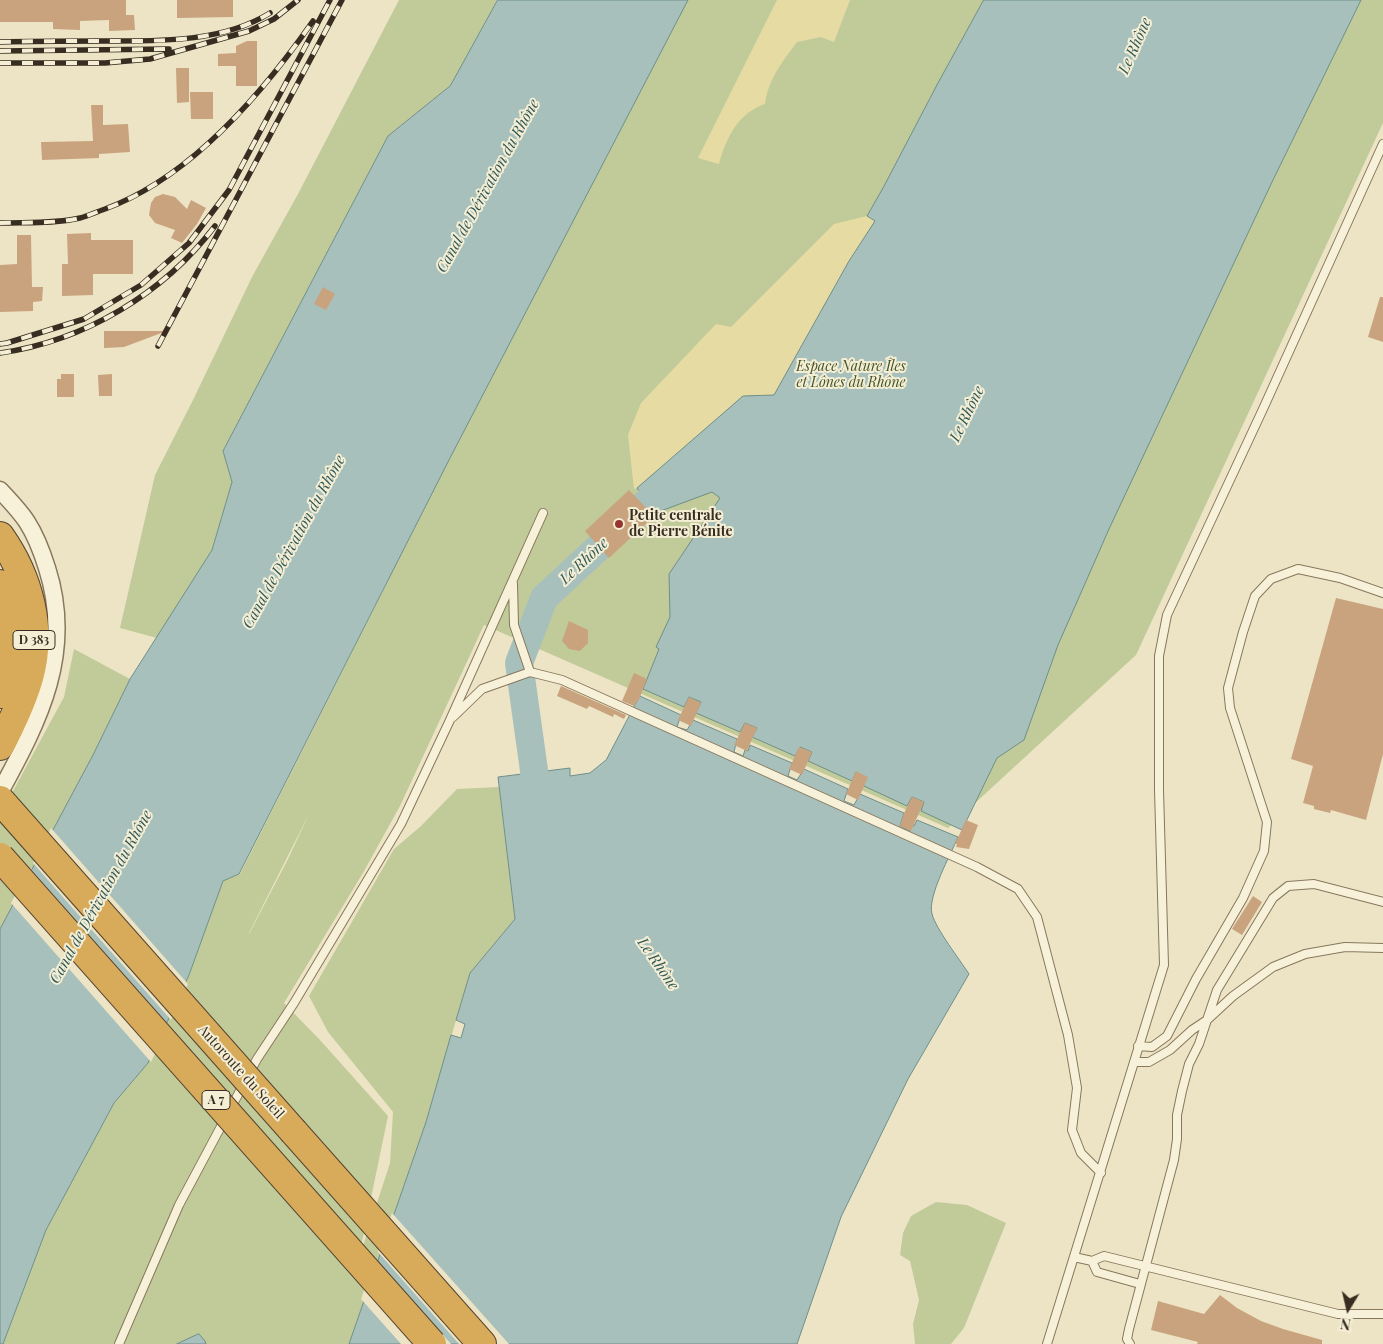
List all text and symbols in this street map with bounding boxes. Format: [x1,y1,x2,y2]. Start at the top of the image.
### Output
water label: Le Rhône [1115,15,1155,77]
water label: Canal de Dérivation du Rhône [433,96,543,276]
park label: Espace Nature Îles et Lônes du Rhône [796,359,906,392]
water label: Le Rhône [946,383,988,445]
water label: Canal de Dérivation du Rhône [239,452,349,632]
place label: Petite centrale de Pierre Bénite [629,508,733,540]
marker: Petite centrale de Pierre Bénite [613,518,625,530]
water label: Le Rhône [556,534,612,588]
road number: D 383 [13,630,55,650]
water label: Canal de Dérivation du Rhône [46,807,156,987]
water label: Le Rhône [634,934,682,994]
street label: Autoroute du Soleil [194,1022,288,1122]
road number: A 7 [202,1090,230,1110]
north arrow [1323,1284,1373,1334]
text: N [1339,1314,1352,1334]

